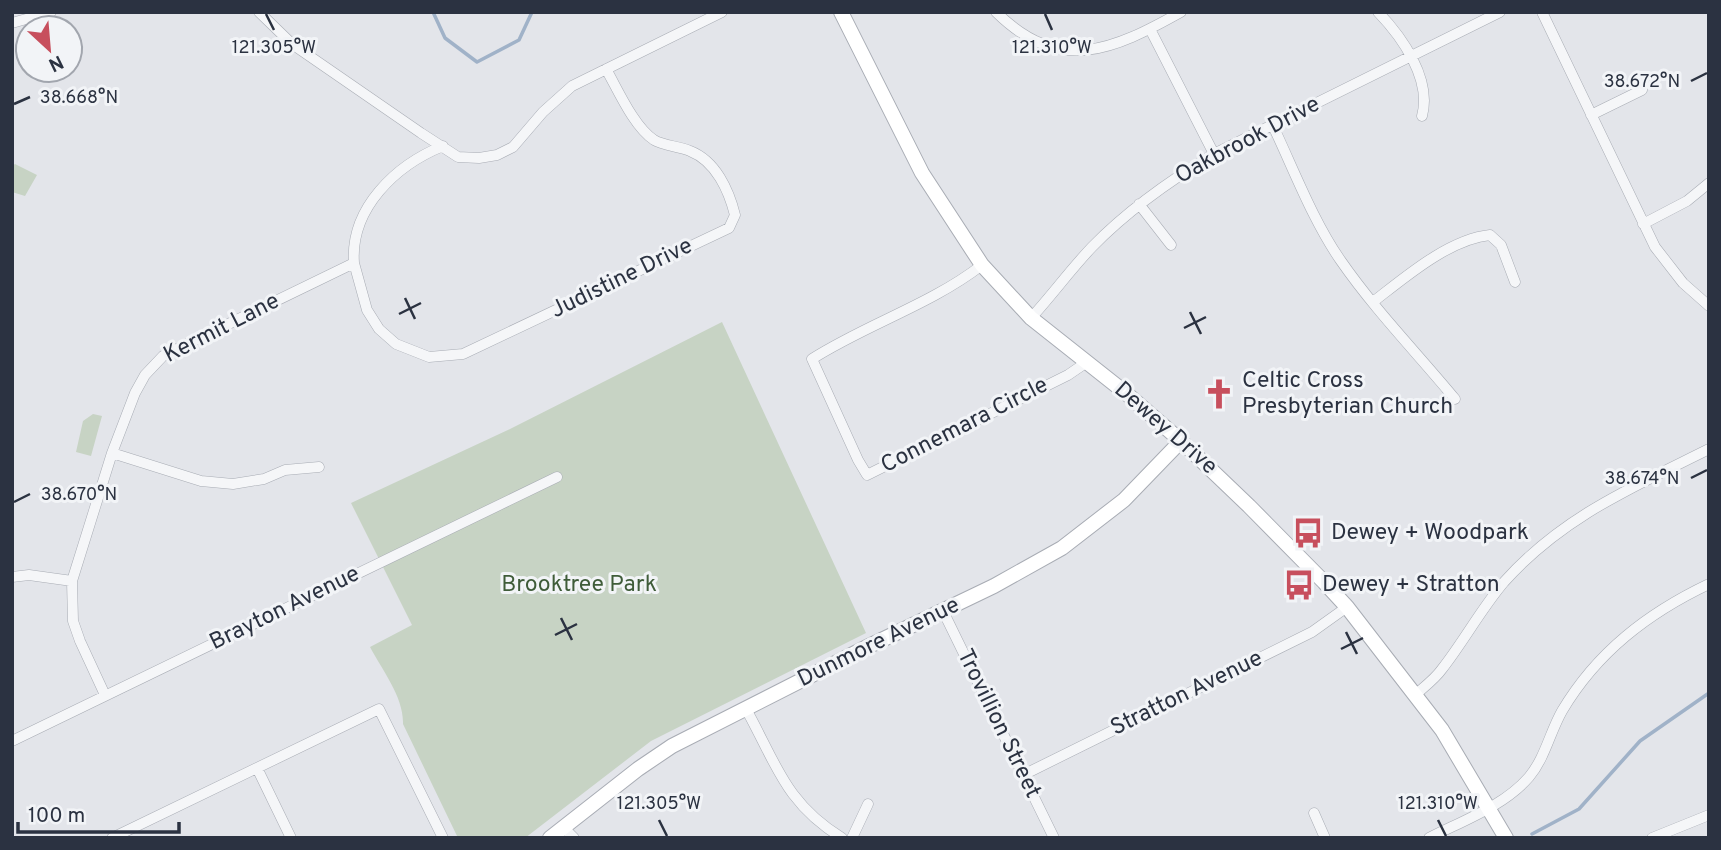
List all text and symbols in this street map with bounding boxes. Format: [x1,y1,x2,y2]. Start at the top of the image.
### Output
north arrow [14,14,84,84]
text: 121.305°W [232,37,316,60]
text: 121.310°W [1012,37,1092,60]
text: N [44,49,67,76]
text: 38.672°N [1604,71,1680,94]
text: 38.668°N [40,87,118,110]
street label: Oakbrook Drive [1171,91,1325,191]
street label: Judistine Drive [546,232,698,326]
street label: Kermit Lane [159,287,285,371]
place label: Celtic Cross Presbyterian Church [1242,367,1453,422]
street label: Connemara Circle [877,371,1053,481]
street label: Dewey Drive [1107,376,1223,482]
church icon: Celtic Cross Presbyterian Church [1202,377,1236,411]
text: 38.674°N [1604,468,1680,491]
text: 38.670°N [41,484,117,507]
bus stop icon: Dewey + Woodpark [1291,516,1325,550]
place label: Dewey + Woodpark [1331,519,1529,548]
street label: Brayton Avenue [205,560,365,658]
bus stop icon: Dewey + Stratton [1282,568,1316,602]
park label: Brooktree Park [501,571,657,600]
place label: Dewey + Stratton [1322,571,1500,600]
street label: Dunmore Avenue [793,591,965,695]
street label: Trovillion Street [949,645,1047,803]
street label: Stratton Avenue [1106,645,1268,743]
scale bar [18,790,178,834]
text: 121.305°W [617,793,701,816]
text: 121.310°W [1398,793,1478,816]
text: 100 m [28,803,85,830]

